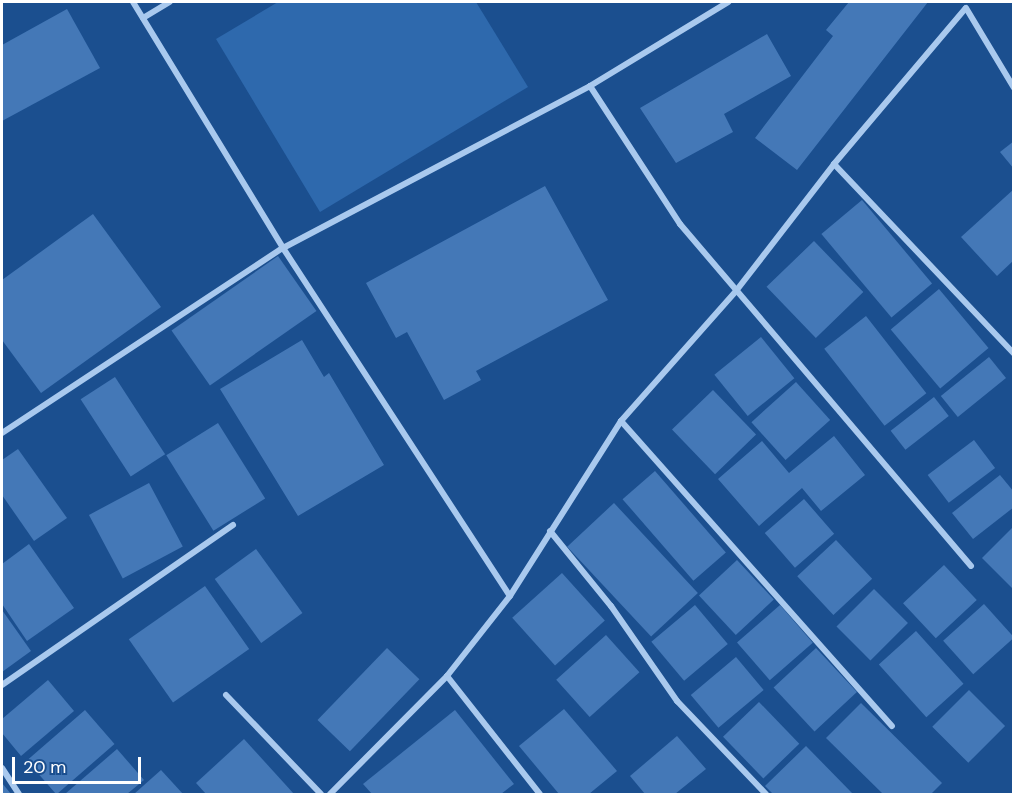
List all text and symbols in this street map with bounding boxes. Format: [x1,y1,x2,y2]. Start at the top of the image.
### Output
scale bar [15,745,144,783]
text: 20 m [23,755,66,779]

